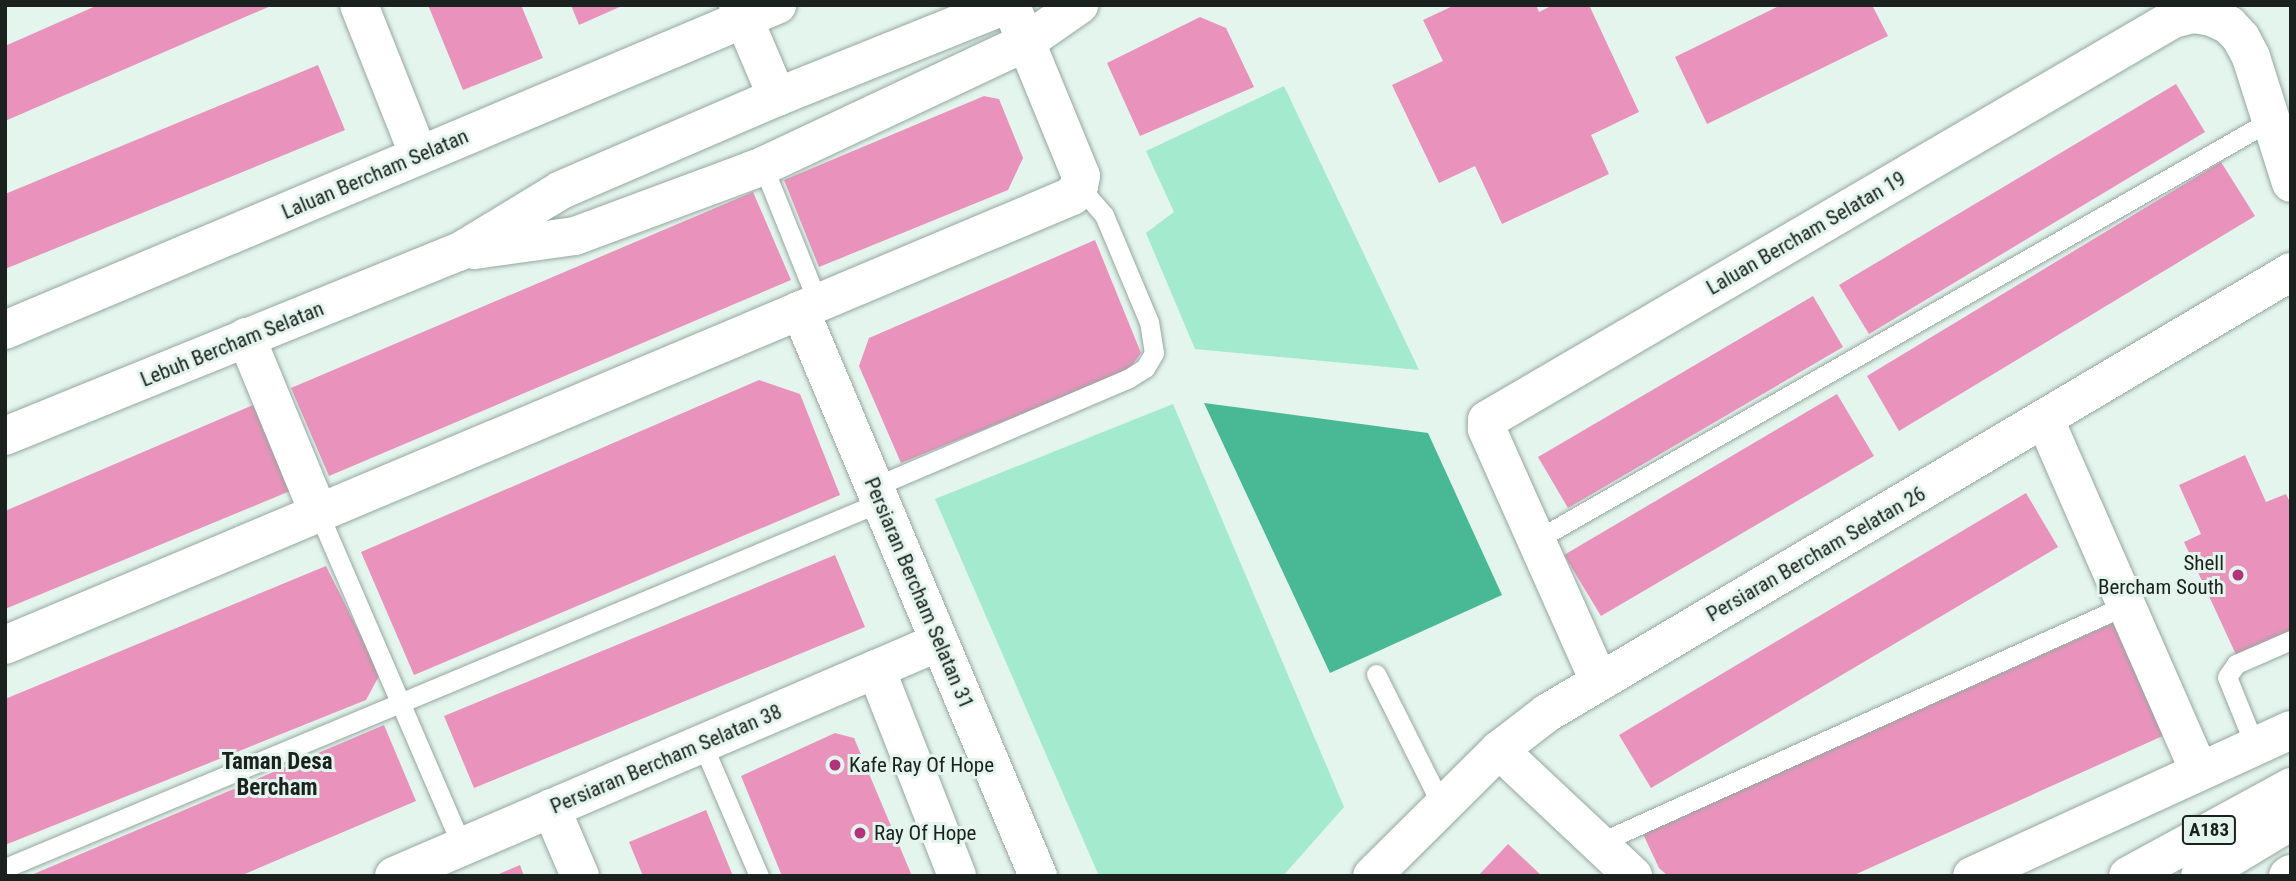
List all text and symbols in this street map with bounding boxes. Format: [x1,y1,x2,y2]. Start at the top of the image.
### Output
street label: Laluan Bercham Selatan [278,123,472,225]
street label: Laluan Bercham Selatan 19 [1702,166,1910,300]
street label: Lebuh Bercham Selatan [137,296,327,392]
street label: Persiaran Bercham Selatan 31 [859,474,979,712]
street label: Persiaran Bercham Selatan 26 [1702,481,1930,627]
place label: Shell Bercham South [2098,550,2224,600]
marker: Shell Bercham South [2230,567,2246,583]
street label: Persiaran Bercham Selatan 38 [547,699,785,819]
district label: Taman Desa Bercham [221,748,333,802]
place label: Kafe Ray Of Hope [849,752,994,778]
marker: Kafe Ray Of Hope [827,757,843,773]
road number: A183 [2181,814,2237,846]
place label: Ray Of Hope [874,820,976,846]
marker: Ray Of Hope [852,825,868,841]

